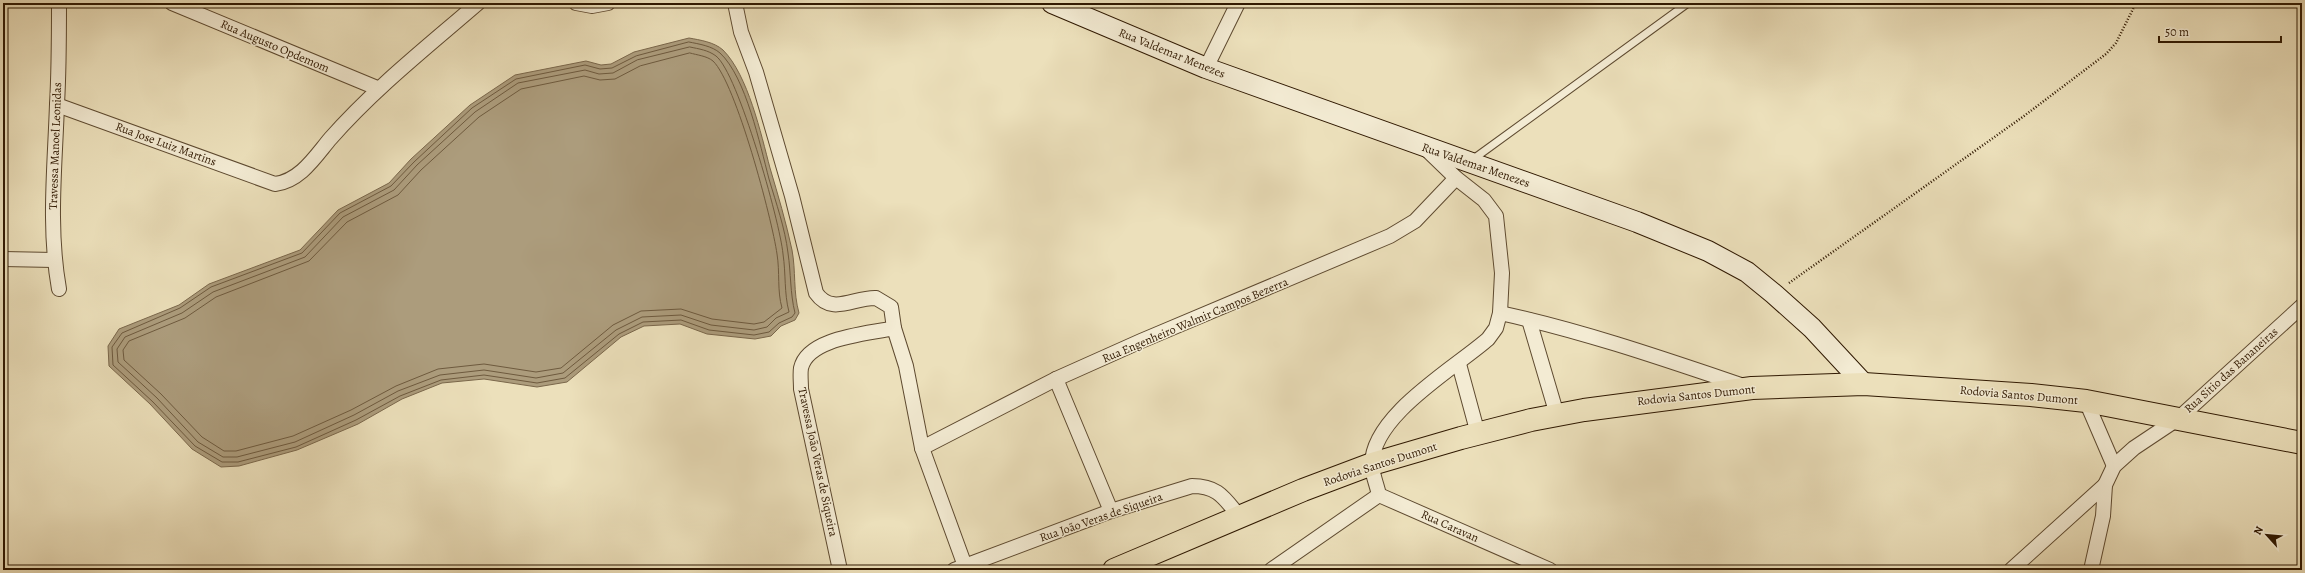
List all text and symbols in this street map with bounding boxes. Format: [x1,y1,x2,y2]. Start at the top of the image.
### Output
street label: Rua Augusto Opdemom [218,16,332,76]
scale bar [2159,18,2281,44]
street label: Rua Valdemar Menezes [1116,24,1228,82]
text: 50 m [2165,24,2189,40]
street label: Travessa Manoel Leonidas [45,82,65,210]
street label: Rua Jose Luiz Martins [113,118,219,170]
street label: Rua Valdemar Menezes [1420,139,1532,191]
street label: Rua Engenheiro Walmir Campos Bezerra [1100,273,1291,367]
street label: Rua Sitio das Bananeiras [2181,323,2281,416]
street label: Rodovia Santos Dumont [1636,381,1756,409]
street label: Rodovia Santos Dumont [1959,382,2079,408]
street label: Travessa João Veras de Siqueira [794,386,842,538]
street label: Rodovia Santos Dumont [1321,438,1439,490]
street label: Rua João Veras de Siqueira [1037,488,1165,546]
street label: Rua Caravan [1419,506,1482,546]
north arrow [2247,515,2287,555]
text: N [2250,524,2267,538]

